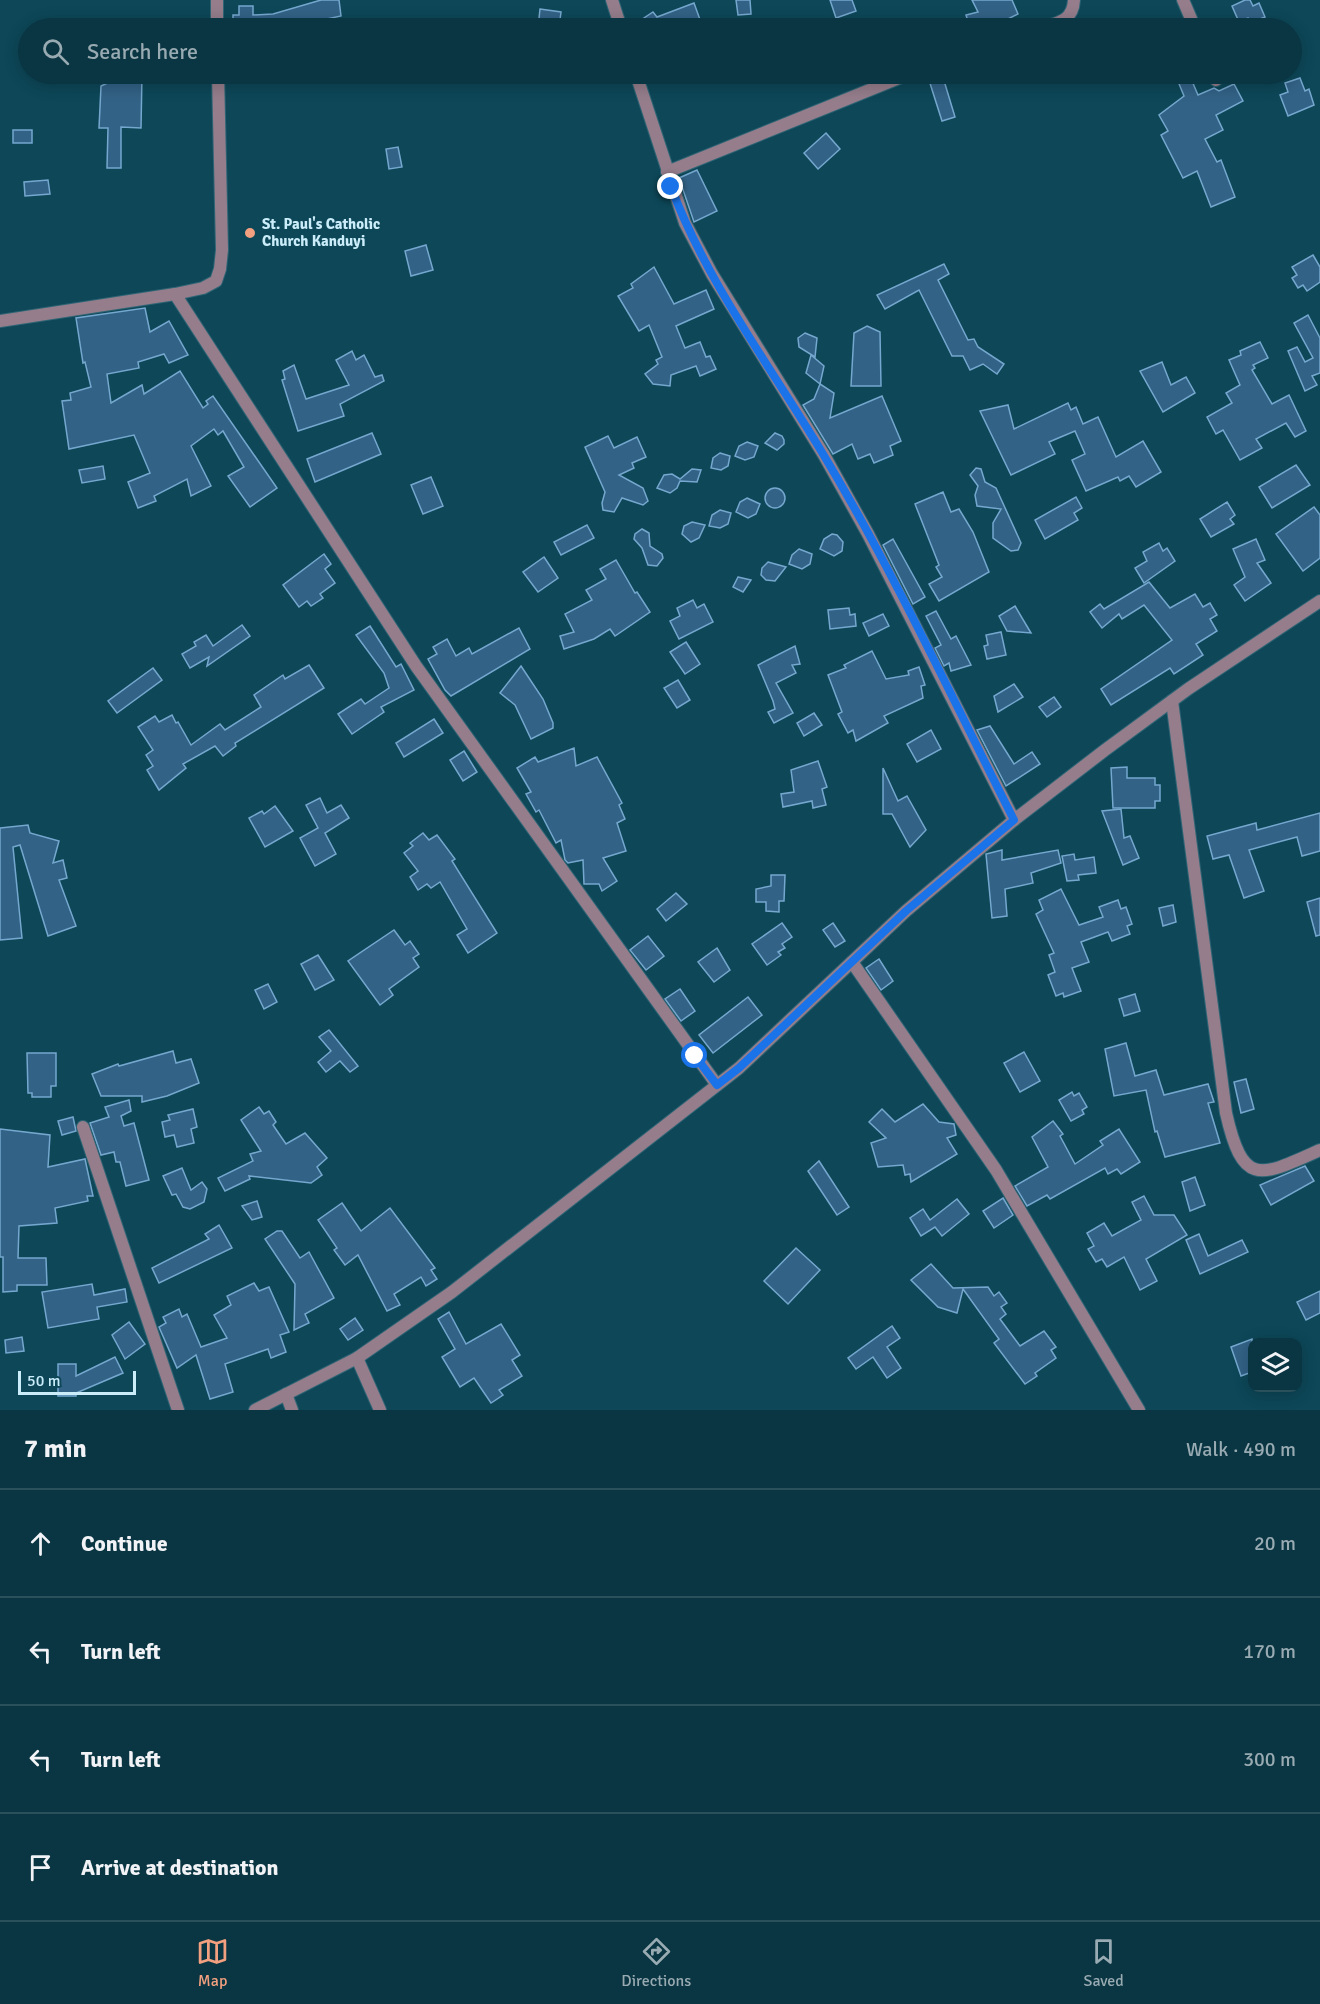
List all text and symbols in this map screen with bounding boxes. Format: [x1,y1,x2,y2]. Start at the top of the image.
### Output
search box [18,18,1302,84]
icon: search [39,35,72,68]
text: Search here [87,38,198,65]
route end [657,173,683,199]
place label: St. Paul's Catholic Church Kanduyi [262,215,380,250]
marker: St. Paul's Catholic Church Kanduyi [243,226,257,240]
route start [681,1042,707,1068]
map controls [1248,1338,1302,1392]
button: layers [1248,1338,1302,1392]
scale bar [18,1368,136,1396]
text: 50 m [27,1371,61,1391]
text: 7 min [24,1433,87,1465]
text: Walk · 490 m [1186,1437,1296,1462]
icon: ahead [24,1527,57,1560]
text: Continue [81,1530,168,1557]
text: 20 m [1254,1531,1296,1556]
icon: left [24,1635,57,1668]
text: Turn left [81,1638,161,1665]
text: 170 m [1243,1639,1296,1664]
icon: left [24,1743,57,1776]
text: Turn left [81,1746,161,1773]
text: 300 m [1243,1747,1296,1772]
icon: arrive [24,1851,57,1884]
text: Arrive at destination [81,1854,278,1881]
tab: Map [196,1935,229,1991]
tab: Directions [621,1935,691,1991]
tab: Saved [1084,1935,1124,1991]

